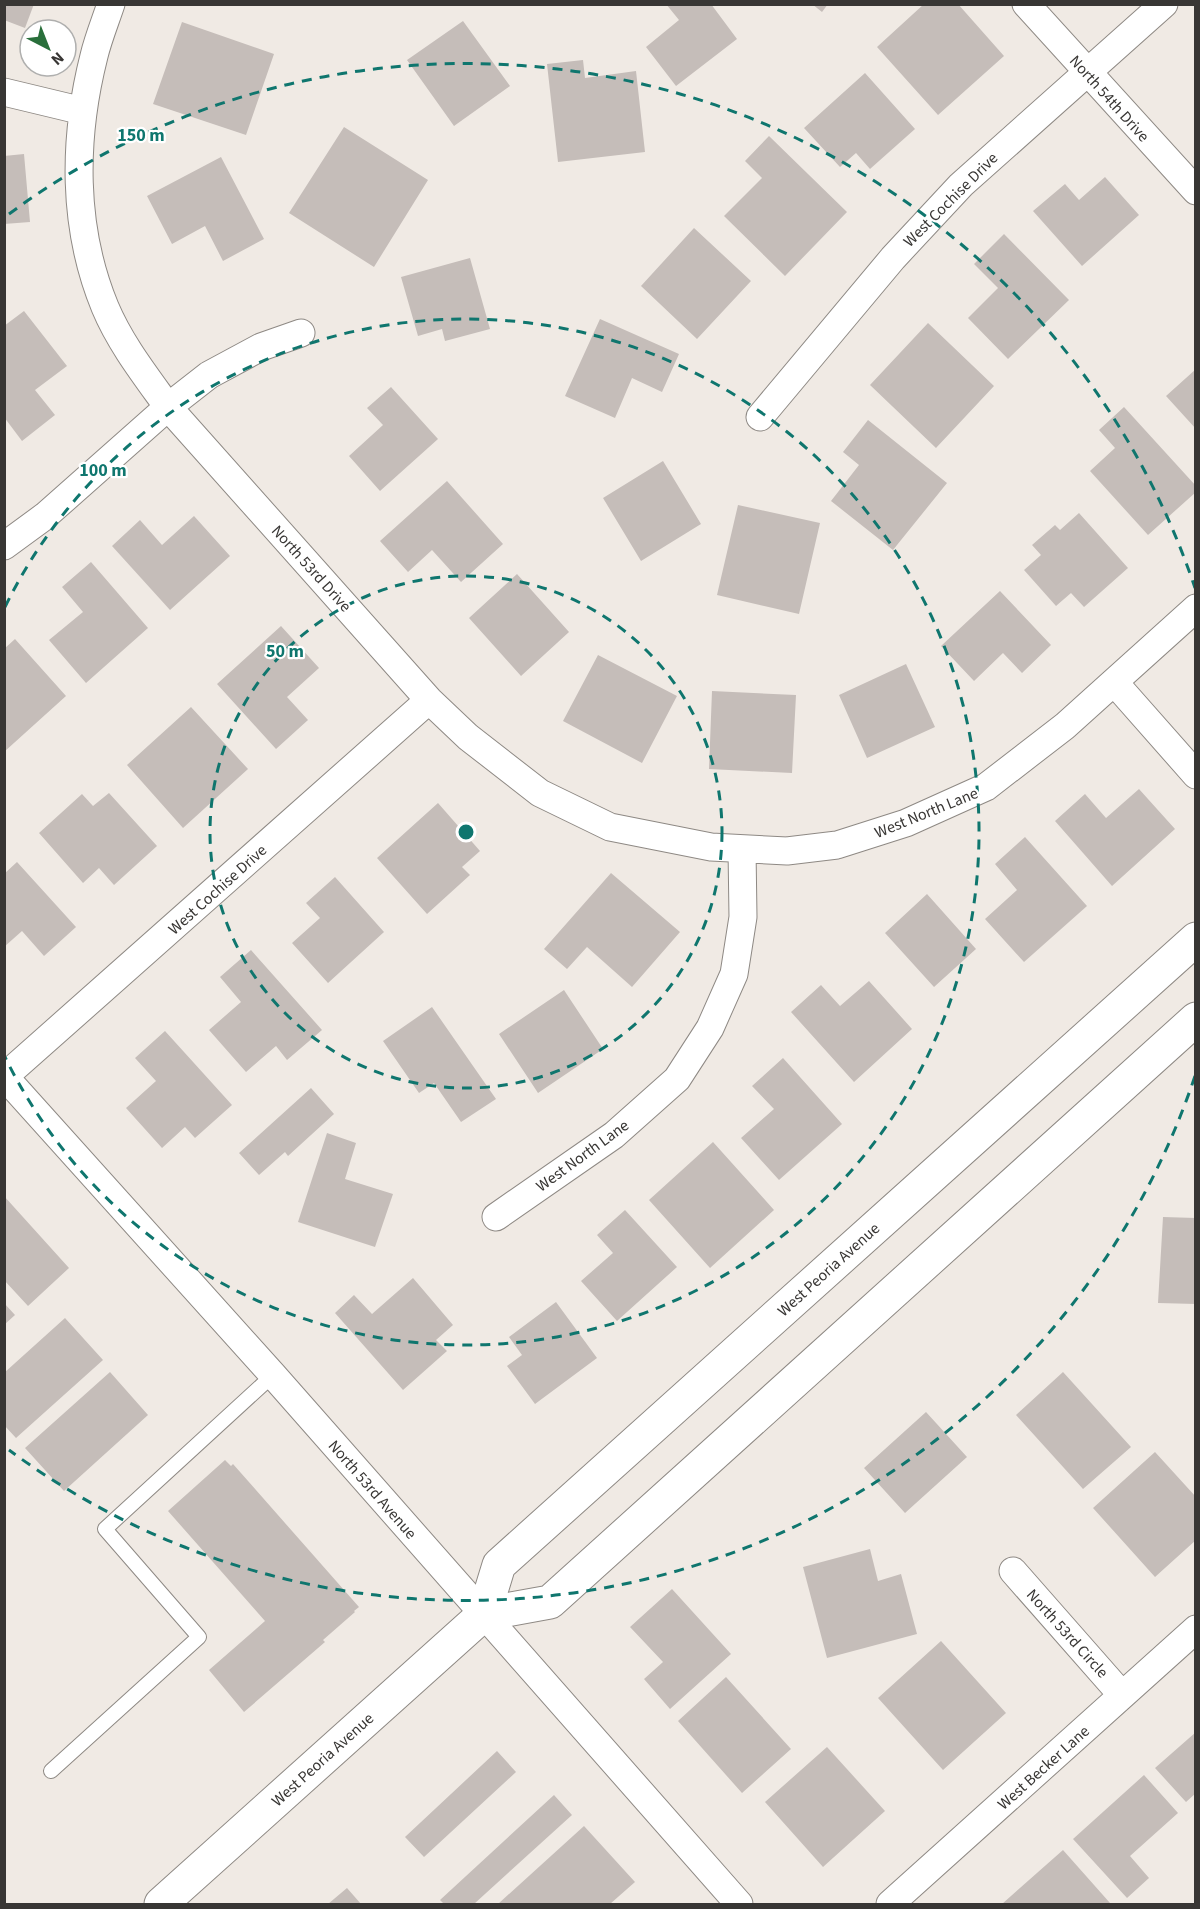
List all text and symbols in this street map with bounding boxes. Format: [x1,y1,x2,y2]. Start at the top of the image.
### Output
north arrow [18,18,78,78]
text: N [46,47,69,70]
street label: North 54th Drive [1064,51,1154,147]
text: 150 m [117,123,165,148]
street label: West Cochise Drive [898,147,1003,252]
text: 100 m [79,458,127,483]
street label: North 53rd Drive [266,520,356,617]
text: 50 m [266,639,304,664]
street label: West North Lane [871,782,982,844]
centre of rings [456,822,476,842]
street label: West Cochise Drive [164,839,272,940]
street label: West North Lane [532,1115,634,1197]
street label: West Peoria Avenue [773,1218,885,1322]
street label: North 53rd Avenue [323,1435,421,1544]
street label: North 53rd Circle [1021,1584,1113,1683]
street label: West Peoria Avenue [267,1708,379,1812]
street label: West Becker Lane [993,1720,1095,1815]

